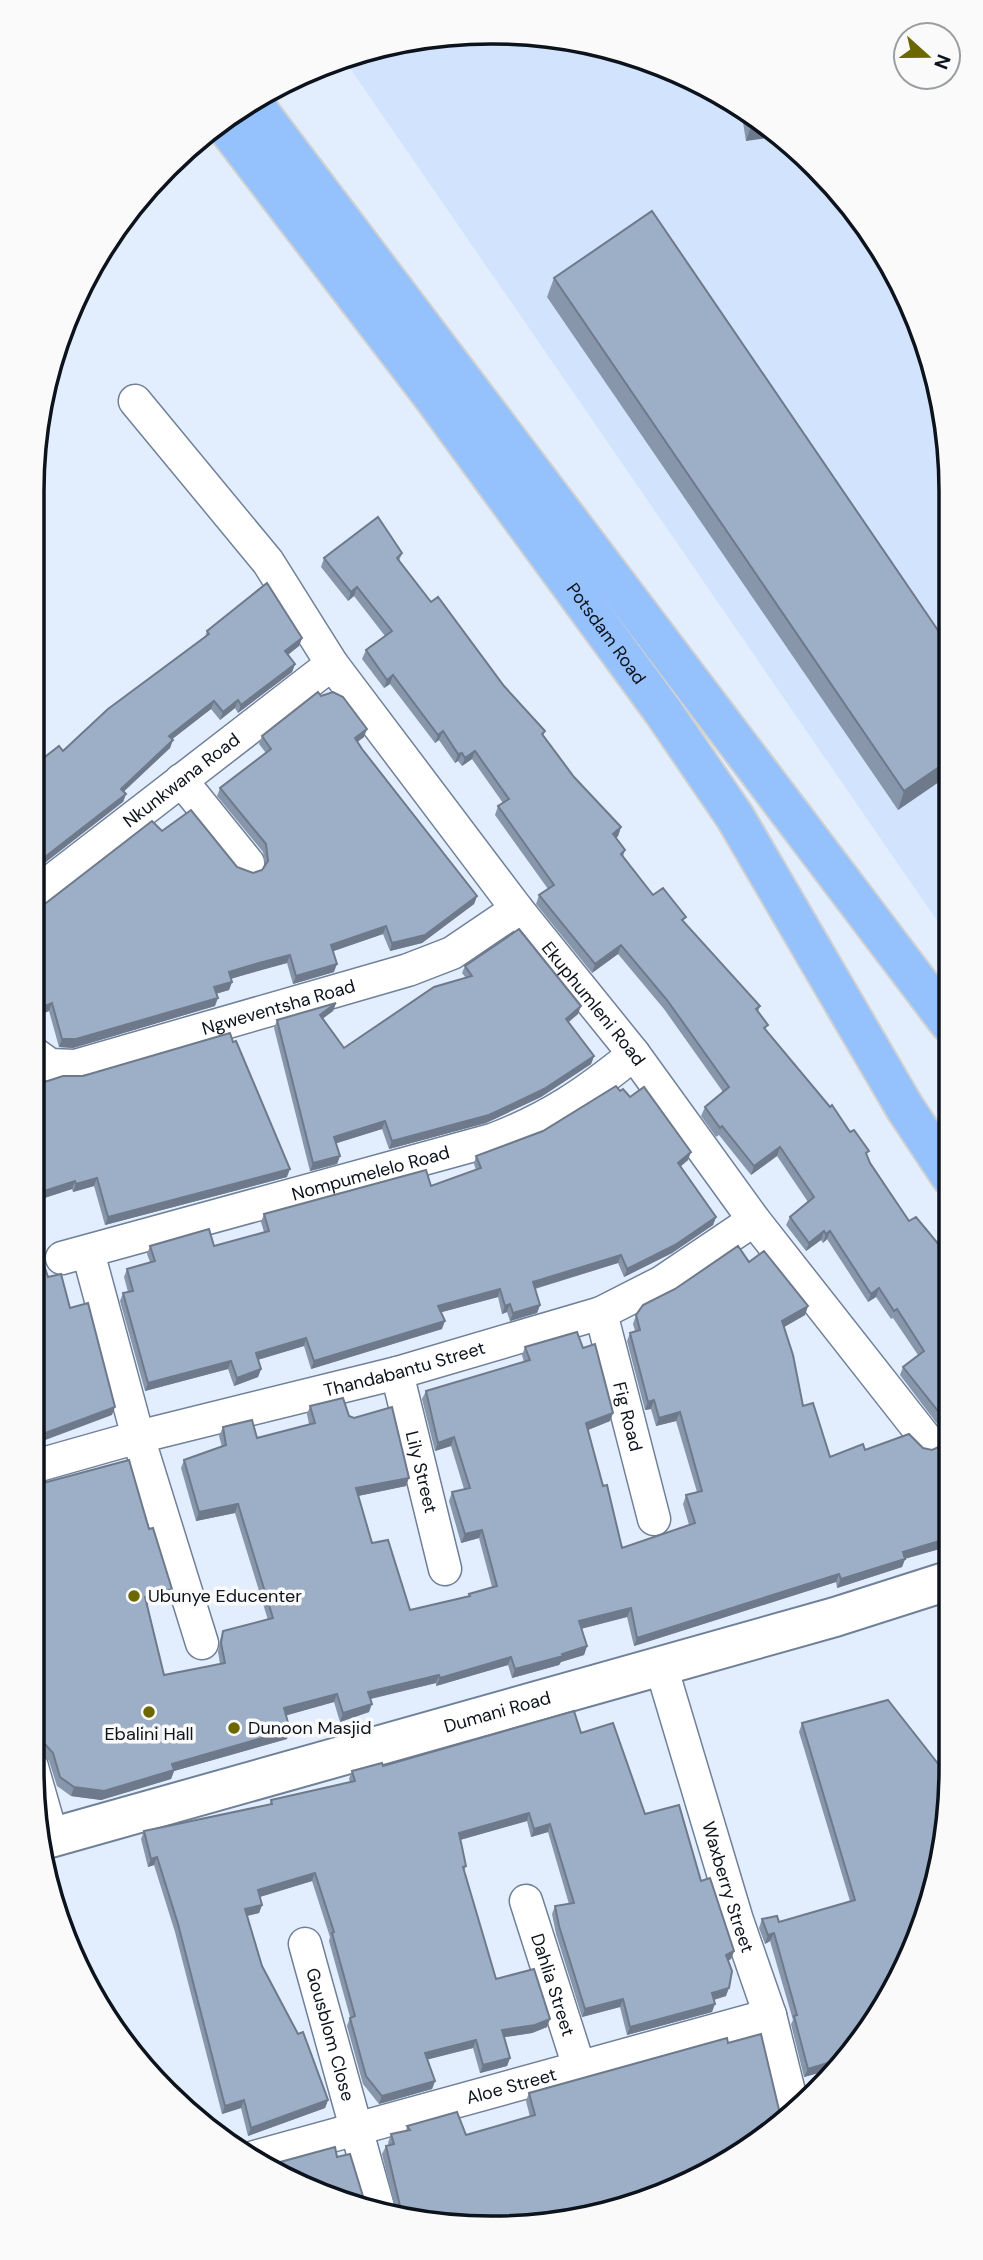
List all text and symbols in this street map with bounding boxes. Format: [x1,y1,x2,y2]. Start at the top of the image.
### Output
north arrow [892,21,962,91]
text: N [928,51,957,73]
street label: Potsdam Road [561,578,651,689]
street label: Nkunkwana Road [118,728,245,833]
street label: Ekuphumleni Road [536,937,651,1071]
street label: Ngweventsha Road [199,974,358,1041]
street label: Nompumelelo Road [289,1140,452,1206]
street label: Thandabantu Street [321,1336,488,1403]
street label: Fig Road [607,1379,648,1454]
street label: Lily Street [400,1429,443,1516]
place label: Ubunye Educenter [148,1584,302,1608]
marker: Ubunye Educenter [126,1588,142,1604]
street label: Dumani Road [441,1686,554,1739]
marker: Ebalini Hall [141,1704,157,1720]
place label: Dunoon Masjid [248,1716,371,1740]
marker: Dunoon Masjid [226,1720,242,1736]
place label: Ebalini Hall [104,1722,194,1746]
street label: Waxberry Street [696,1819,759,1956]
street label: Dahlia Street [525,1930,580,2039]
street label: Gousblom Close [300,1965,360,2104]
street label: Aloe Street [463,2062,559,2110]

